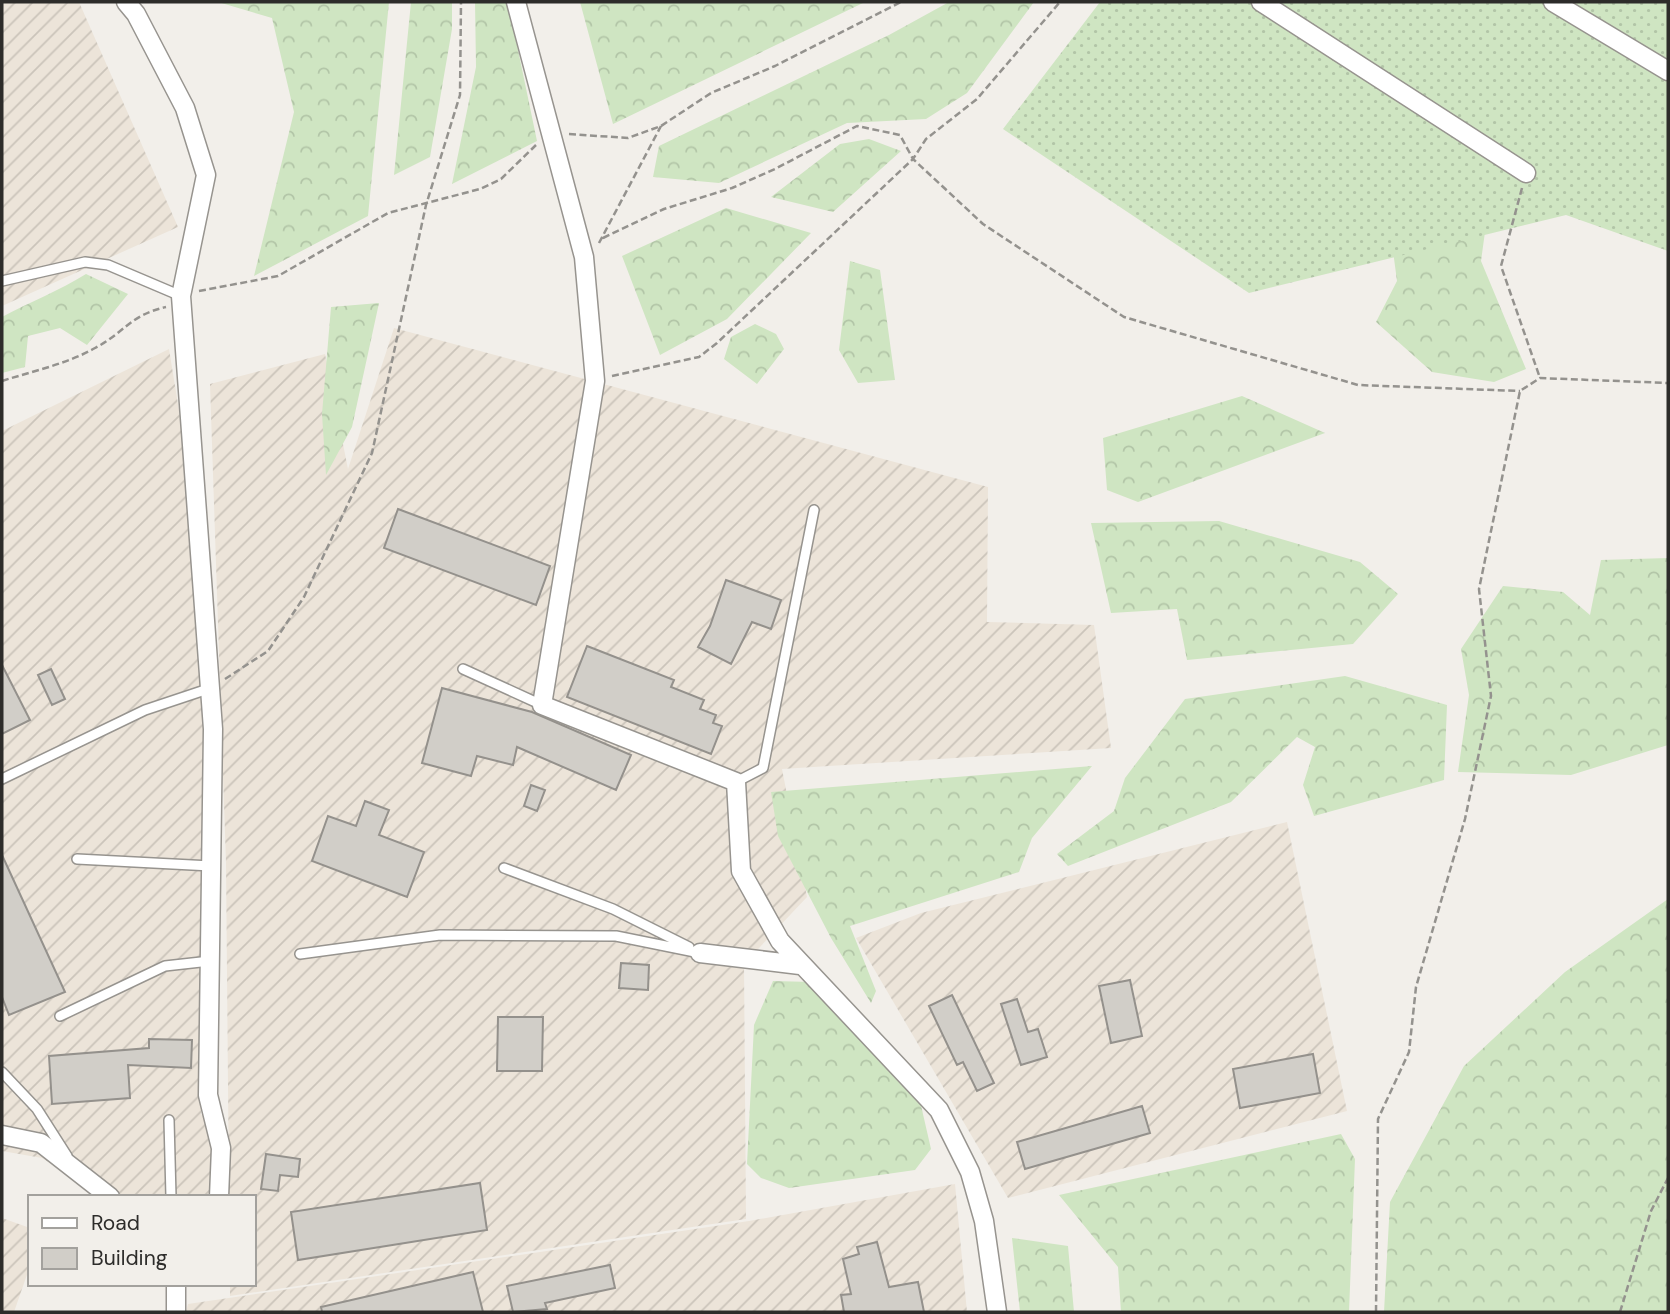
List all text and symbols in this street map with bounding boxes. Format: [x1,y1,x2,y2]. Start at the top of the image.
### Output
legend [28,1195,256,1286]
text: Road [91,1209,140,1237]
text: Building [91,1244,168,1272]

